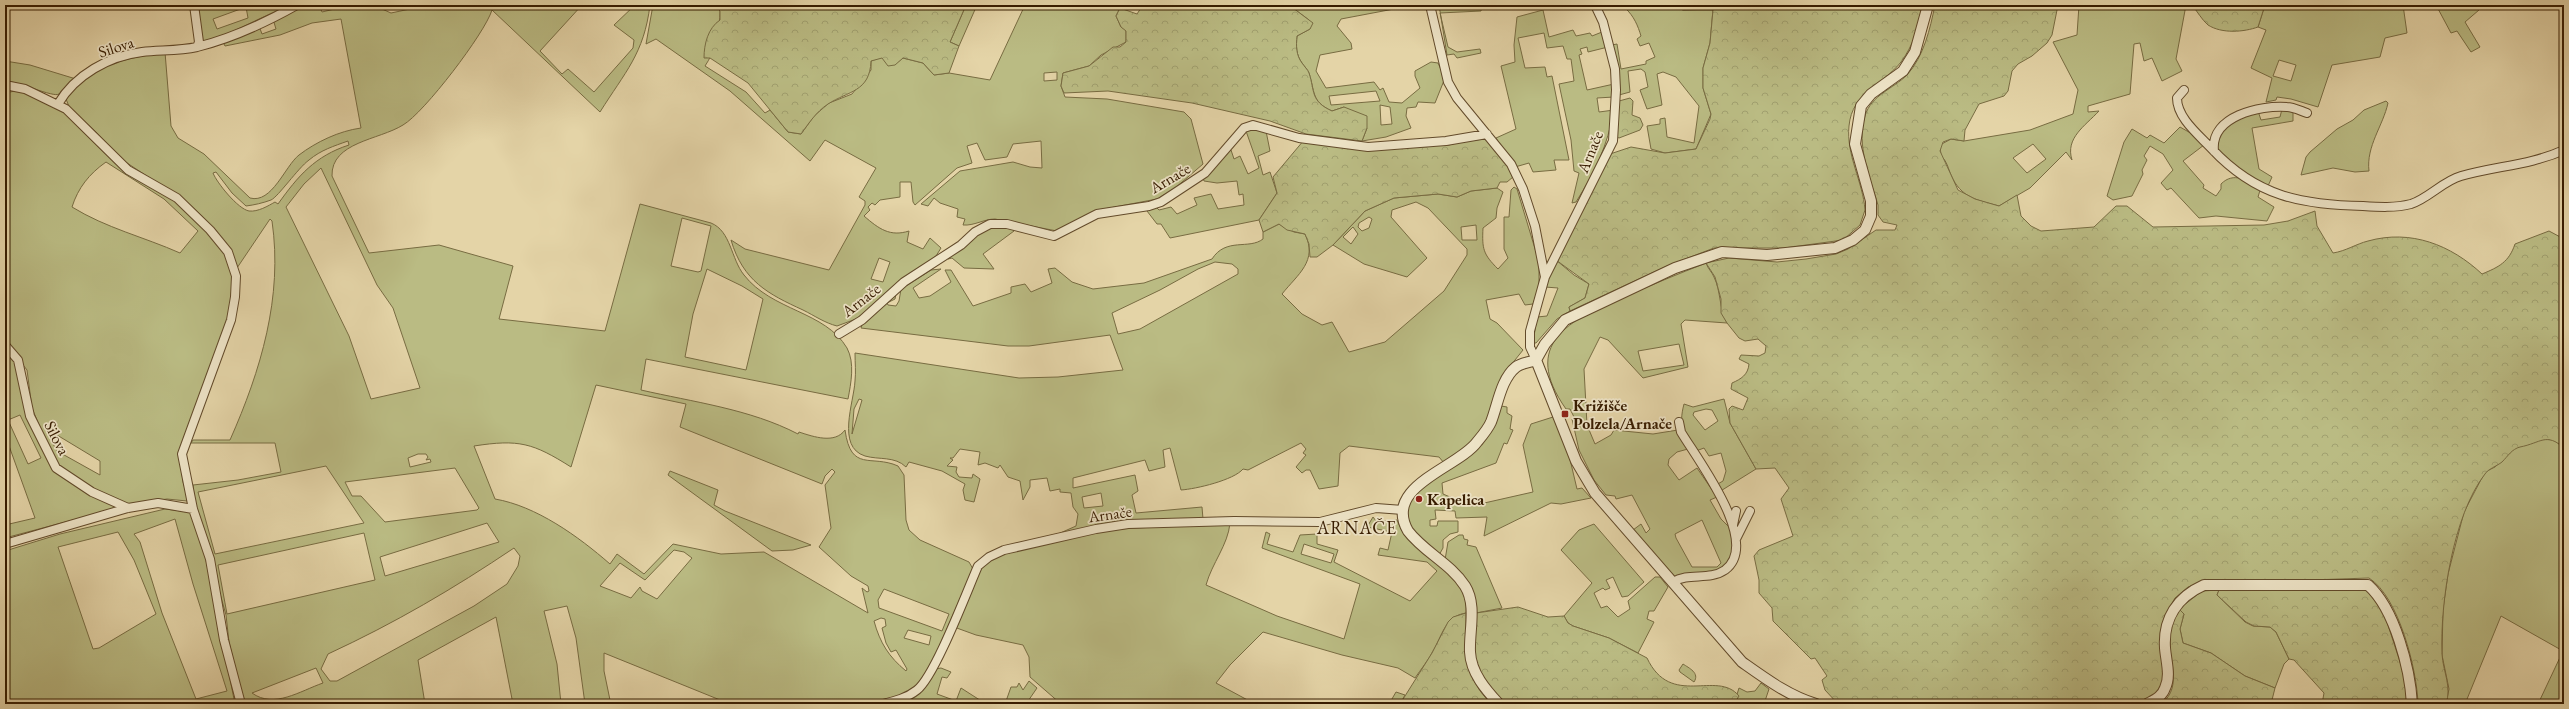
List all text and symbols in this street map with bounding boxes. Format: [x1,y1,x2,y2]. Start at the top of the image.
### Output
street label: Silova [96,31,137,63]
street label: Arnače [1572,128,1608,177]
street label: Arnače [1145,158,1194,199]
street label: Arnače [837,278,885,322]
place label: Križišče Polzela/Arnače [1573,395,1672,434]
marker: Križišče Polzela/Arnače [1560,409,1570,419]
street label: Silova [39,417,75,459]
place label: Kapelica [1427,489,1485,510]
marker: Kapelica [1414,494,1424,504]
street label: Arnače [1086,501,1133,528]
district label: ARNAČE [1316,516,1397,539]

